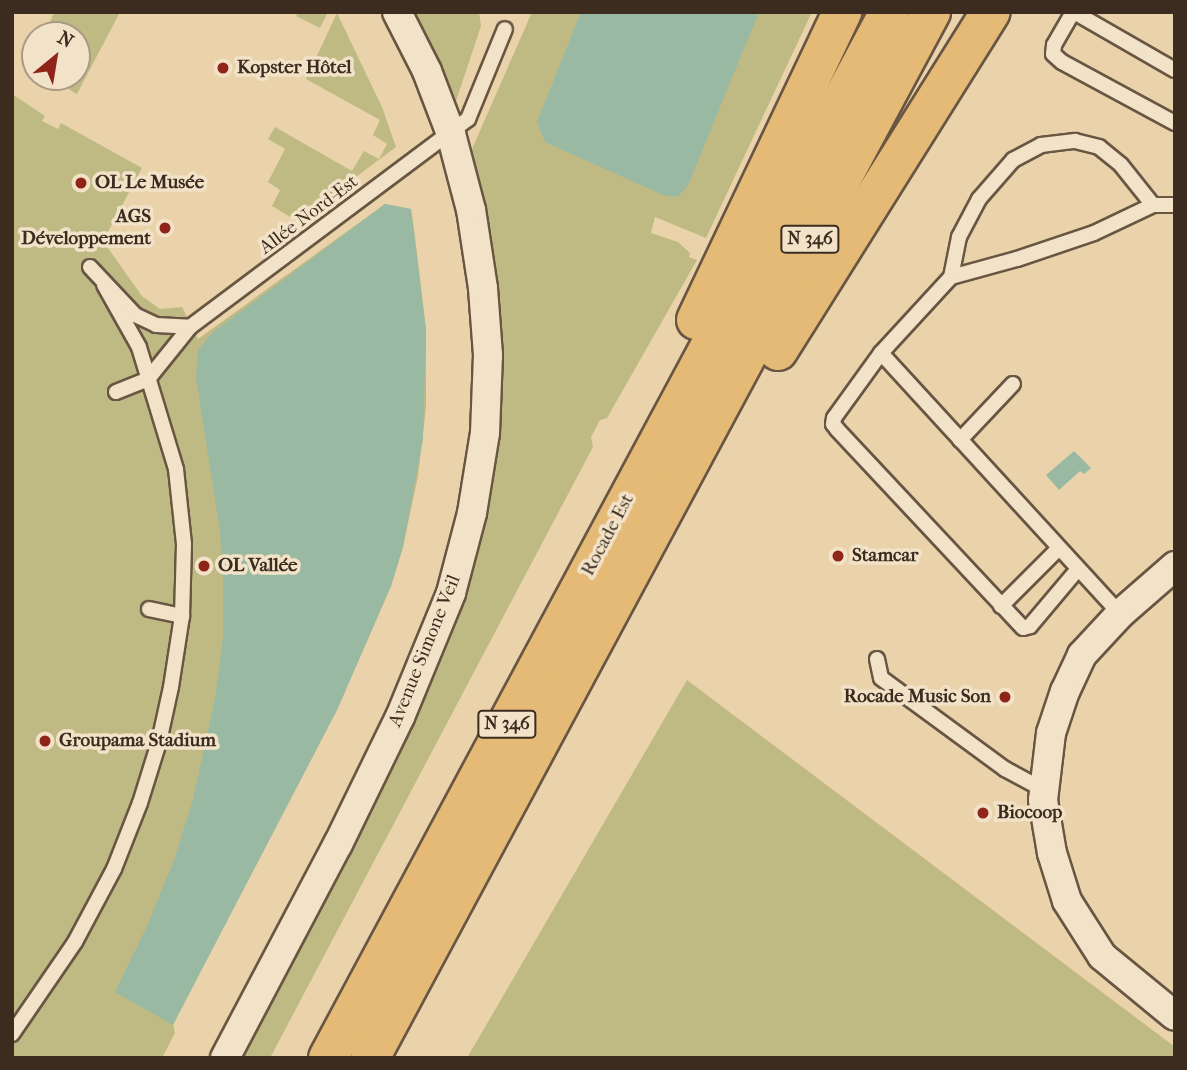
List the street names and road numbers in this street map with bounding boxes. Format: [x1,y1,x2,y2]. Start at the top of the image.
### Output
street label: Allée Nord-Est [255,170,363,260]
road number: N 346 [780,225,840,254]
street label: Rocade Est [577,490,639,580]
street label: Avenue Simone Veil [384,572,466,730]
road number: N 346 [477,710,537,738]

